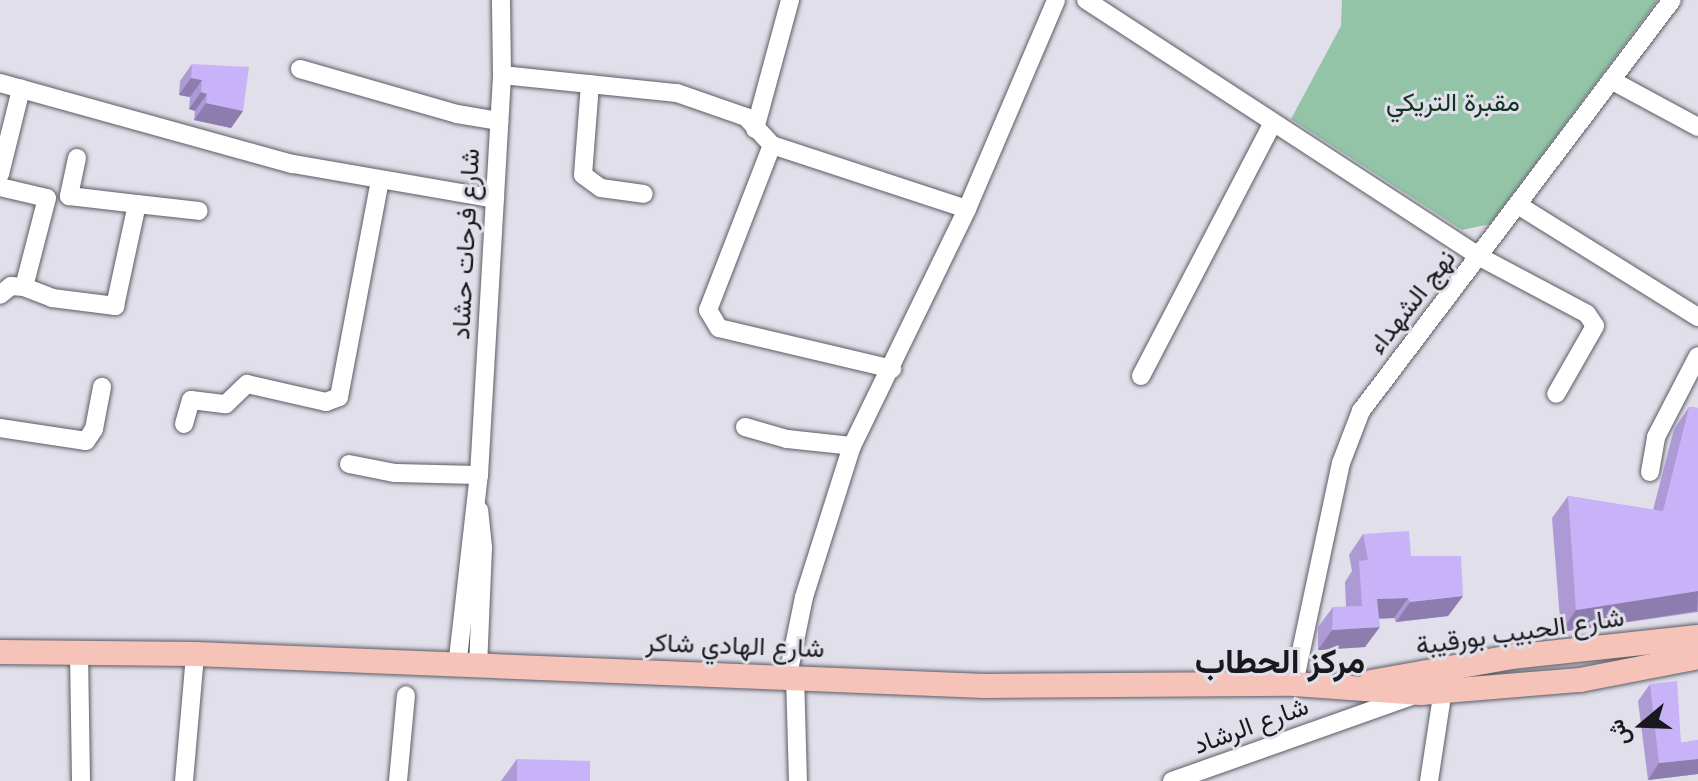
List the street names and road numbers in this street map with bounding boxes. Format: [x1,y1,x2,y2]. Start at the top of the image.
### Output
street label: شارع فرحات حشاد [445,148,487,340]
street label: نهج الشهداء [1362,244,1462,360]
street label: شارع الحبيب بورقيبة [1414,602,1626,662]
street label: شارع الهادي شاكر [645,627,825,665]
street label: شارع الرشاد [1189,691,1313,761]

